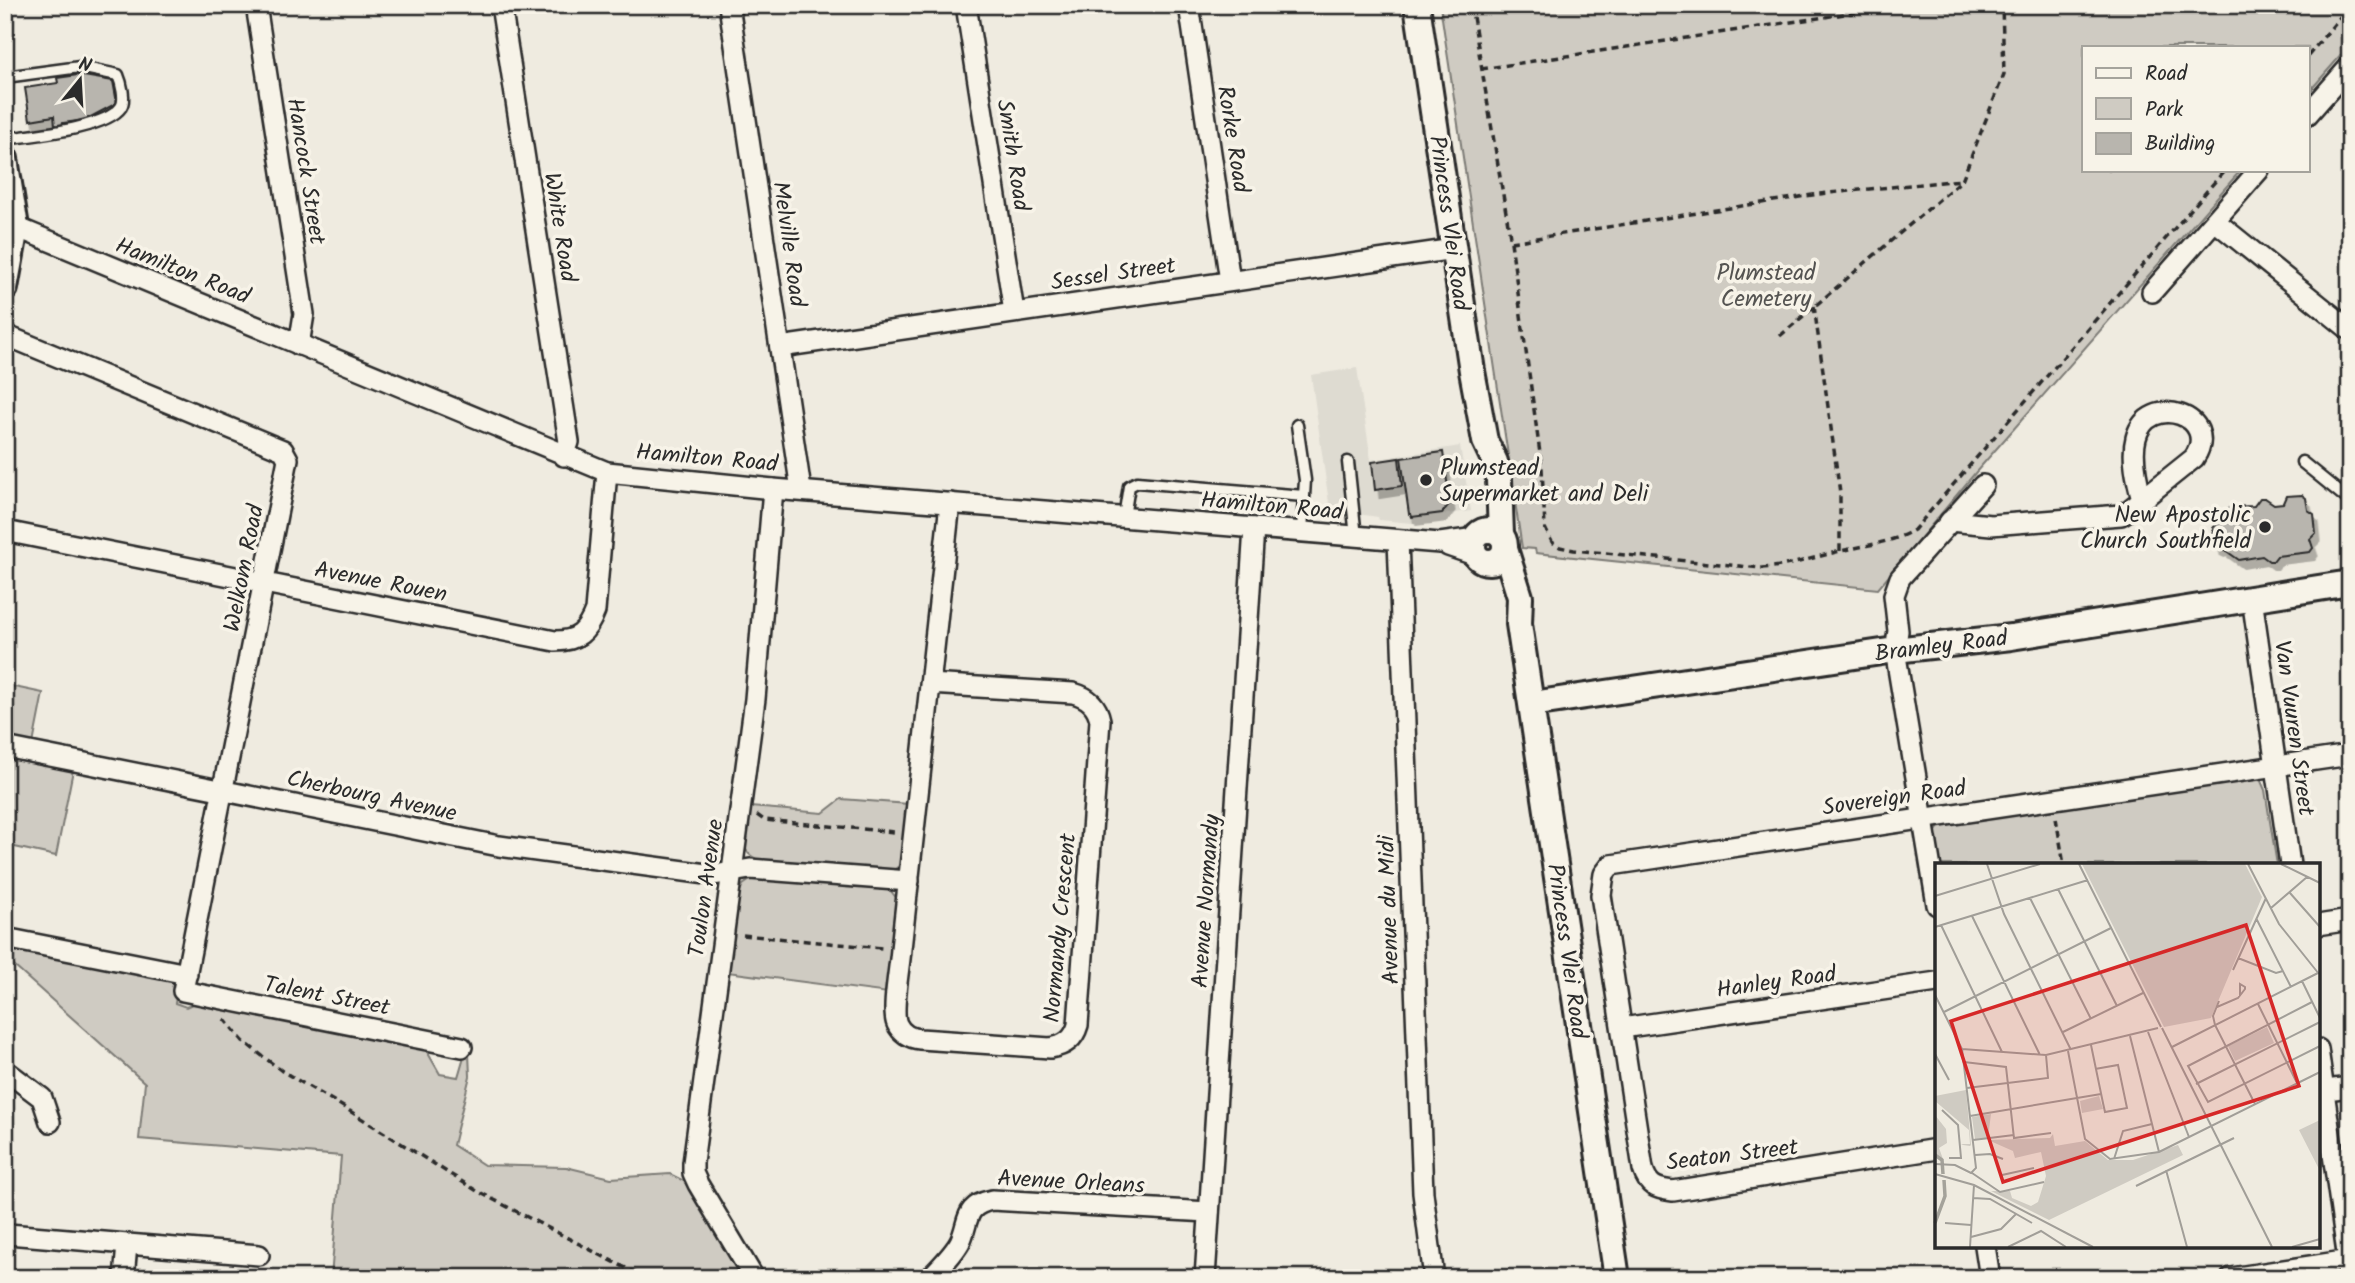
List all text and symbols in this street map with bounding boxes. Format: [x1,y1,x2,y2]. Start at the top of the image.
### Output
north arrow [46,46,116,116]
legend [2082,46,2310,172]
text: N [74,50,95,82]
text: Road [2145,58,2188,91]
street label: Rorke Road [1206,83,1258,196]
text: Park [2145,94,2183,127]
street label: Hancock Street [276,96,335,248]
street label: Smith Road [985,97,1039,214]
text: Building [2145,128,2215,161]
street label: Princess Vlei Road [1418,133,1478,314]
street label: White Road [533,170,586,285]
street label: Melville Road [761,179,815,310]
street label: Hamilton Road [109,228,256,315]
street label: Sessel Street [1049,248,1179,302]
park label: Plumstead Cemetery [1717,256,1816,318]
street label: Hamilton Road [634,435,780,483]
place label: Plumstead Supermarket and Deli [1440,451,1650,513]
marker: Plumstead Supermarket and Deli [1418,472,1434,488]
street label: Hamilton Road [1199,483,1345,531]
place label: New Apostolic Church Southfield [2080,498,2252,560]
street label: Welkom Road [215,501,275,635]
marker: New Apostolic Church Southfield [2257,519,2273,535]
street label: Avenue Rouen [311,552,450,613]
street label: Bramley Road [1873,621,2010,673]
street label: Van Vuuren Street [2263,638,2323,819]
street label: Cherbourg Avenue [283,761,460,833]
street label: Sovereign Road [1820,771,1969,827]
street label: Avenue Normandy [1183,813,1231,989]
street label: Toulon Avenue [679,817,734,960]
street label: Normandy Crescent [1035,831,1087,1024]
street label: Avenue du Midi [1369,833,1411,985]
street label: Princess Vlei Road [1536,861,1596,1042]
inset map [1935,863,2320,1248]
street label: Hanley Road [1714,957,1839,1009]
street label: Talent Street [260,967,394,1027]
street label: Seaton Street [1664,1130,1801,1182]
street label: Avenue Orleans [996,1161,1146,1205]

